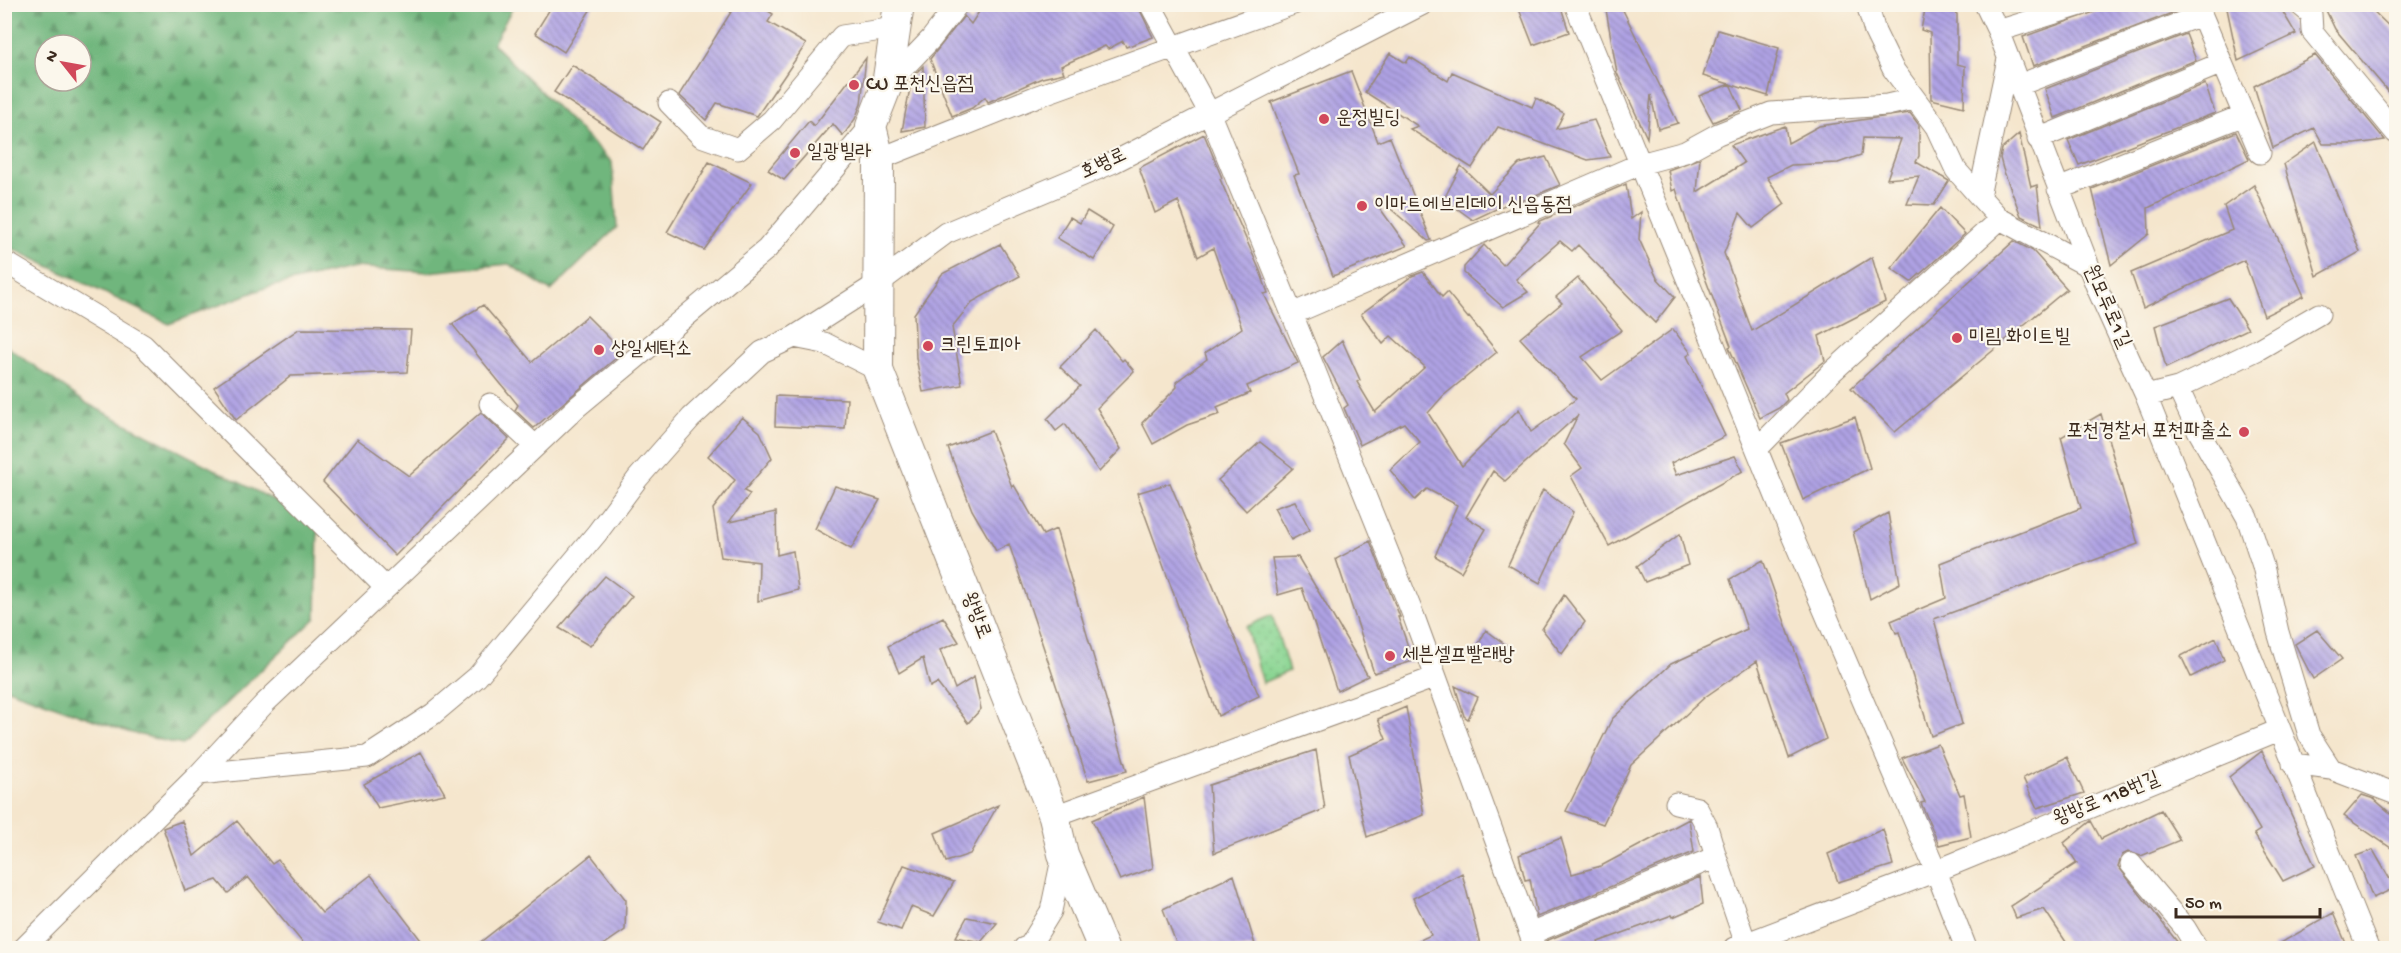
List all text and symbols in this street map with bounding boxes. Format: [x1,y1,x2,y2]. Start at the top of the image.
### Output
north arrow [33,33,93,93]
text: N [42,47,64,66]
place label: CU 포천신읍점 [866,74,974,97]
marker: CU 포천신읍점 [847,78,861,92]
place label: 운정빌딩 [1336,108,1400,131]
marker: 운정빌딩 [1317,112,1331,126]
place label: 일광빌라 [807,142,871,165]
street label: 호병로 [1077,144,1131,186]
marker: 일광빌라 [788,146,802,160]
place label: 이마트에브리데이 신읍동점 [1374,195,1572,218]
marker: 이마트에브리데이 신읍동점 [1355,199,1369,213]
street label: 원모루로1길 [2077,262,2135,352]
place label: 미림 화이트빌 [1969,327,2071,350]
marker: 미림 화이트빌 [1950,331,1964,345]
place label: 크린토피아 [940,335,1020,358]
place label: 상일세탁소 [611,339,691,362]
marker: 크린토피아 [921,339,935,353]
marker: 상일세탁소 [592,343,606,357]
place label: 포천경찰서 포천파출소 [2066,420,2232,444]
marker: 포천경찰서 포천파출소 [2237,425,2251,439]
street label: 왕방로 [956,589,994,643]
place label: 세븐셀프빨래방 [1402,645,1515,668]
marker: 세븐셀프빨래방 [1383,649,1397,663]
street label: 왕방로 118번길 [2051,768,2163,832]
scale bar [2176,881,2320,919]
text: 50 m [2185,894,2222,915]

